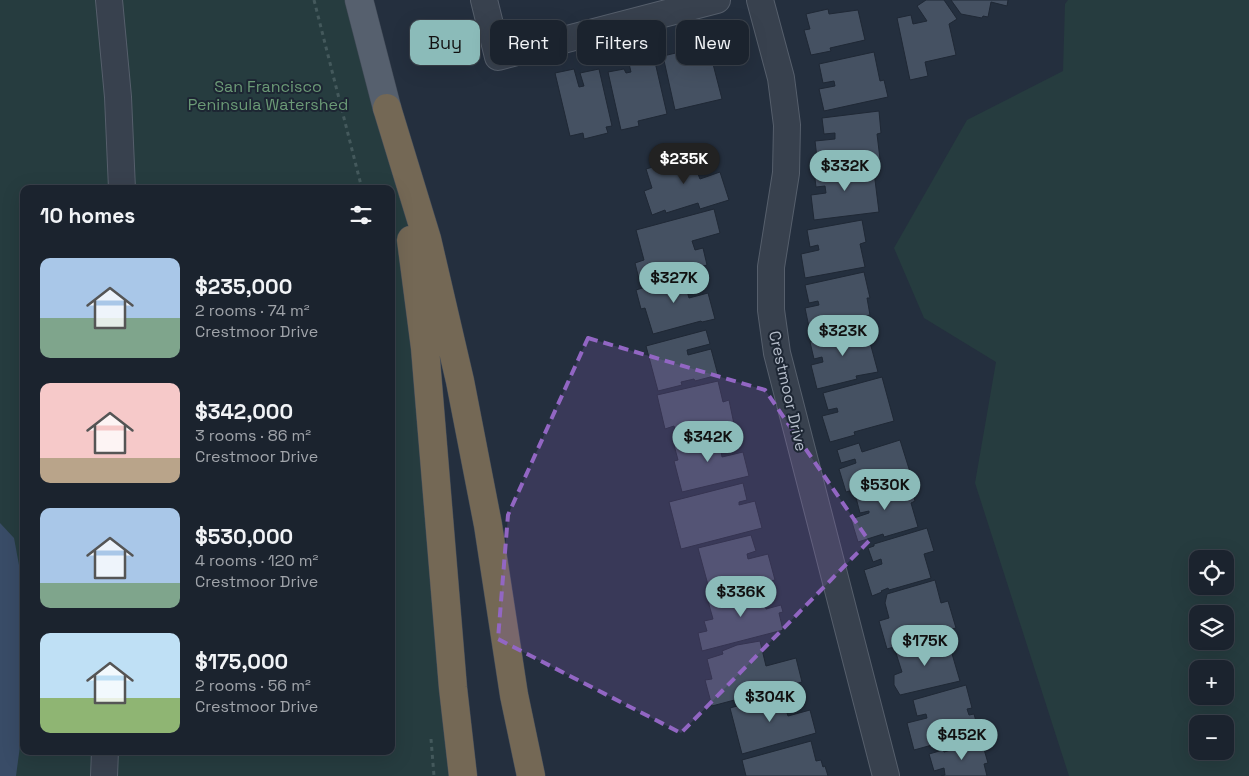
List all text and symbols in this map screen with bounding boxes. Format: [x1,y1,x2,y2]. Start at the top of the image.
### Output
chip: Buy [410,20,480,65]
chip: Rent [490,20,567,65]
chip: Filters [577,20,666,65]
chip: New [676,20,749,65]
park label: San Francisco Peninsula Watershed [188,76,348,115]
pin: $235K [649,142,719,185]
text: $235K [660,148,708,169]
pin: $332K [810,150,880,192]
text: $332K [821,155,869,176]
icon: filters [347,201,375,229]
text: 10 homes [40,202,135,229]
pin: $327K [639,262,709,304]
text: $327K [650,267,698,288]
text: $235,000 [195,273,292,300]
icon: home [80,278,140,338]
text: 2 rooms · 74 m² [195,300,310,321]
pin: $323K [808,314,878,357]
text: $323K [819,320,867,341]
text: Crestmoor Drive [195,321,318,342]
street label: Crestmoor Drive [764,329,812,453]
text: $342,000 [195,398,293,425]
icon: home [80,403,140,463]
pin: $342K [673,420,743,463]
text: 3 rooms · 86 m² [195,425,311,446]
text: $342K [683,426,733,447]
text: Crestmoor Drive [195,446,318,467]
pin: $530K [850,468,920,511]
text: $530K [860,474,910,495]
text: $530,000 [195,523,293,550]
icon: home [80,528,140,588]
text: 4 rooms · 120 m² [195,550,318,571]
map controls [1189,550,1234,760]
button: locate [1189,550,1234,595]
text: Crestmoor Drive [195,571,318,592]
pin: $336K [706,576,776,618]
text: $336K [716,581,766,602]
button: layers [1189,605,1234,650]
pin: $175K [890,624,960,667]
text: $175K [902,630,948,651]
text: $175,000 [195,648,288,675]
icon: home [80,653,140,713]
button: + [1189,660,1234,705]
text: 2 rooms · 56 m² [195,675,311,696]
pin: $304K [735,680,805,723]
text: $304K [745,686,795,707]
text: Crestmoor Drive [195,696,318,717]
button: − [1189,715,1234,760]
pin: $452K [927,718,997,761]
text: $452K [938,724,986,745]

